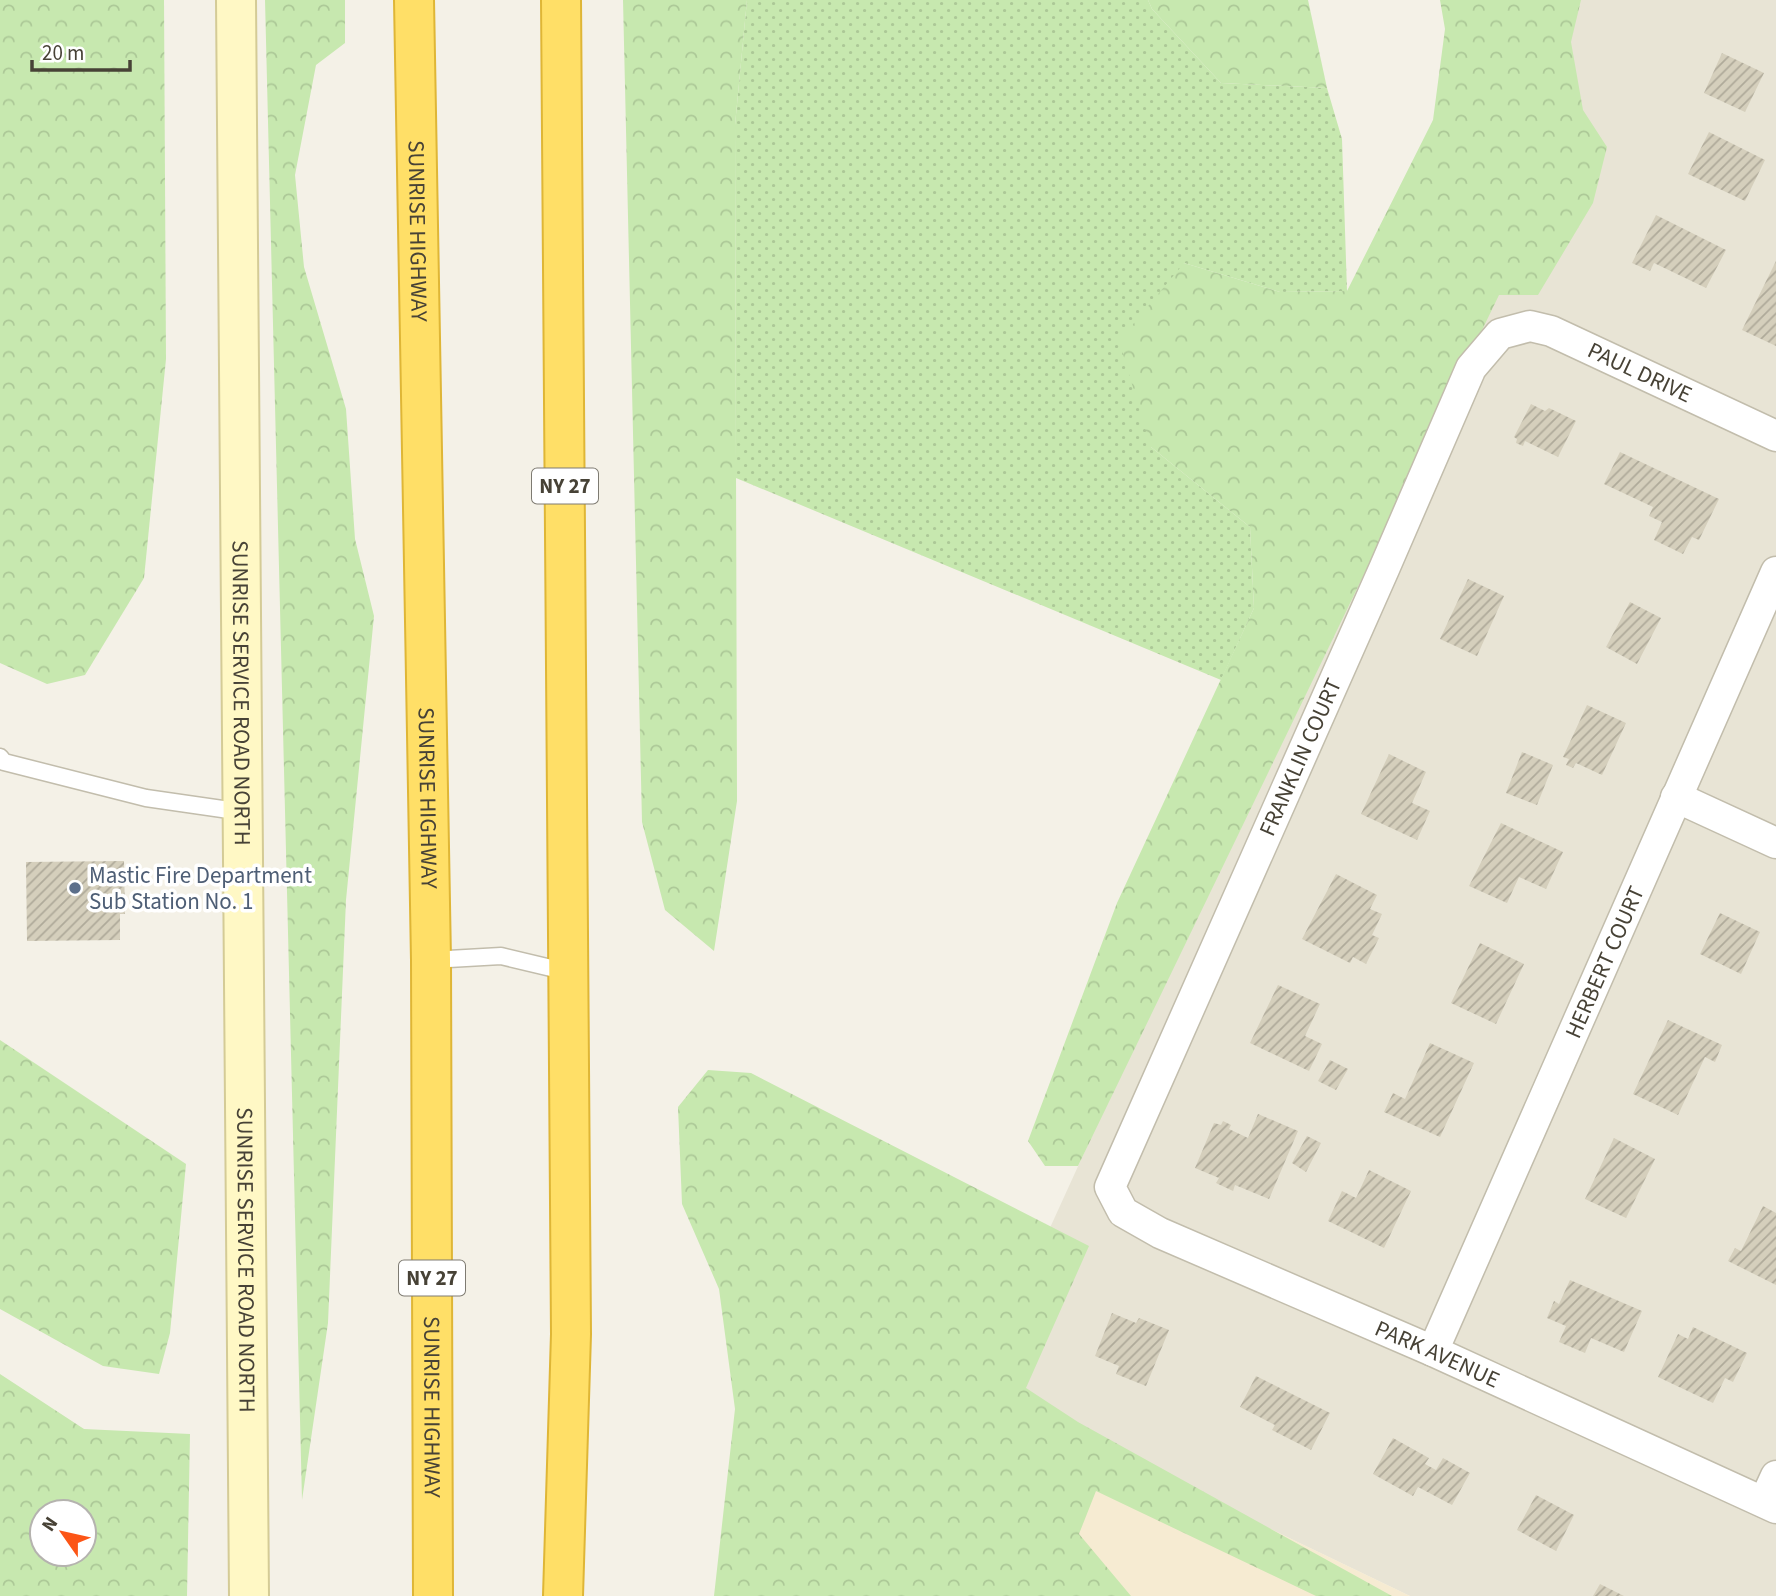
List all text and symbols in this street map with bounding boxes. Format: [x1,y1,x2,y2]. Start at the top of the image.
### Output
scale bar [32,28,130,72]
text: 20 m [42,38,84,68]
street label: SUNRISE HIGHWAY [399,140,436,322]
street label: PAUL DRIVE [1582,334,1698,411]
road number: NY 27 [532,468,598,504]
street label: SUNRISE SERVICE ROAD NORTH [223,540,259,846]
street label: FRANKLIN COURT [1251,673,1350,841]
street label: SUNRISE HIGHWAY [410,707,446,889]
place label: Mastic Fire Department Sub Station No. 1 [89,859,312,918]
marker: Mastic Fire Department Sub Station No. 1 [67,880,83,896]
street label: HERBERT COURT [1557,881,1653,1044]
street label: SUNRISE SERVICE ROAD NORTH [228,1107,264,1413]
road number: NY 27 [399,1260,465,1296]
street label: PARK AVENUE [1370,1312,1505,1396]
street label: SUNRISE HIGHWAY [415,1316,449,1498]
north arrow [28,1498,98,1568]
text: N [35,1512,65,1537]

